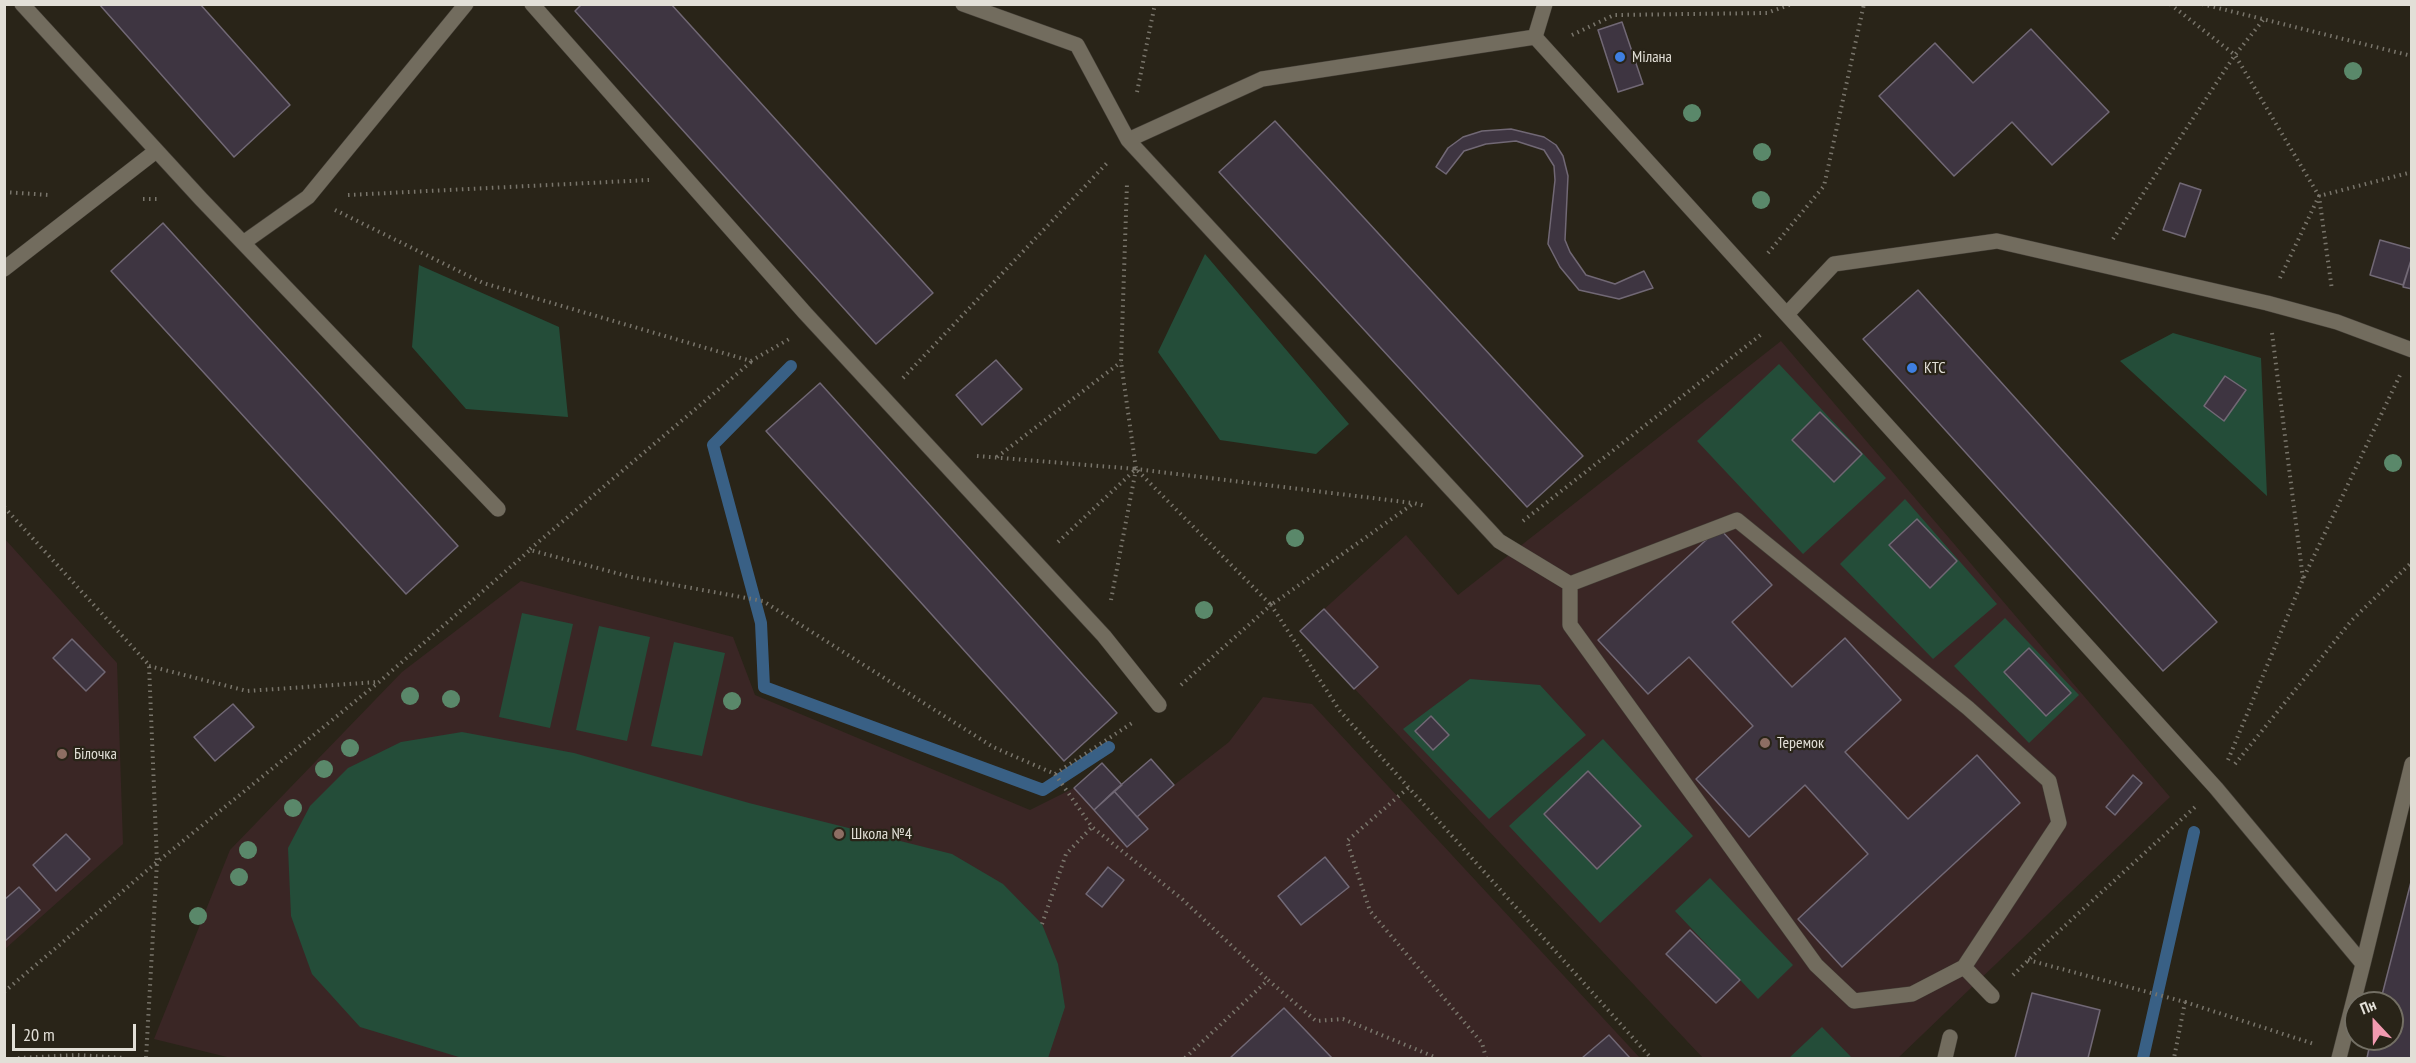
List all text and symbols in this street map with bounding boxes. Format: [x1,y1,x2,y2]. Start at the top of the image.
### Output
place label: Мілана [1632,47,1672,67]
marker: Мілана [1613,50,1627,64]
place label: КТС [1924,358,1946,378]
marker: КТС [1905,361,1919,375]
place label: Теремок [1777,733,1824,753]
marker: Теремок [1758,736,1772,750]
place label: Білочка [74,744,117,764]
marker: Білочка [55,747,69,761]
place label: Школа №4 [851,824,912,844]
marker: Школа №4 [832,827,846,841]
north arrow [2344,991,2404,1051]
text: Пн [2357,994,2379,1018]
scale bar [15,1012,140,1050]
text: 20 m [23,1023,55,1046]

